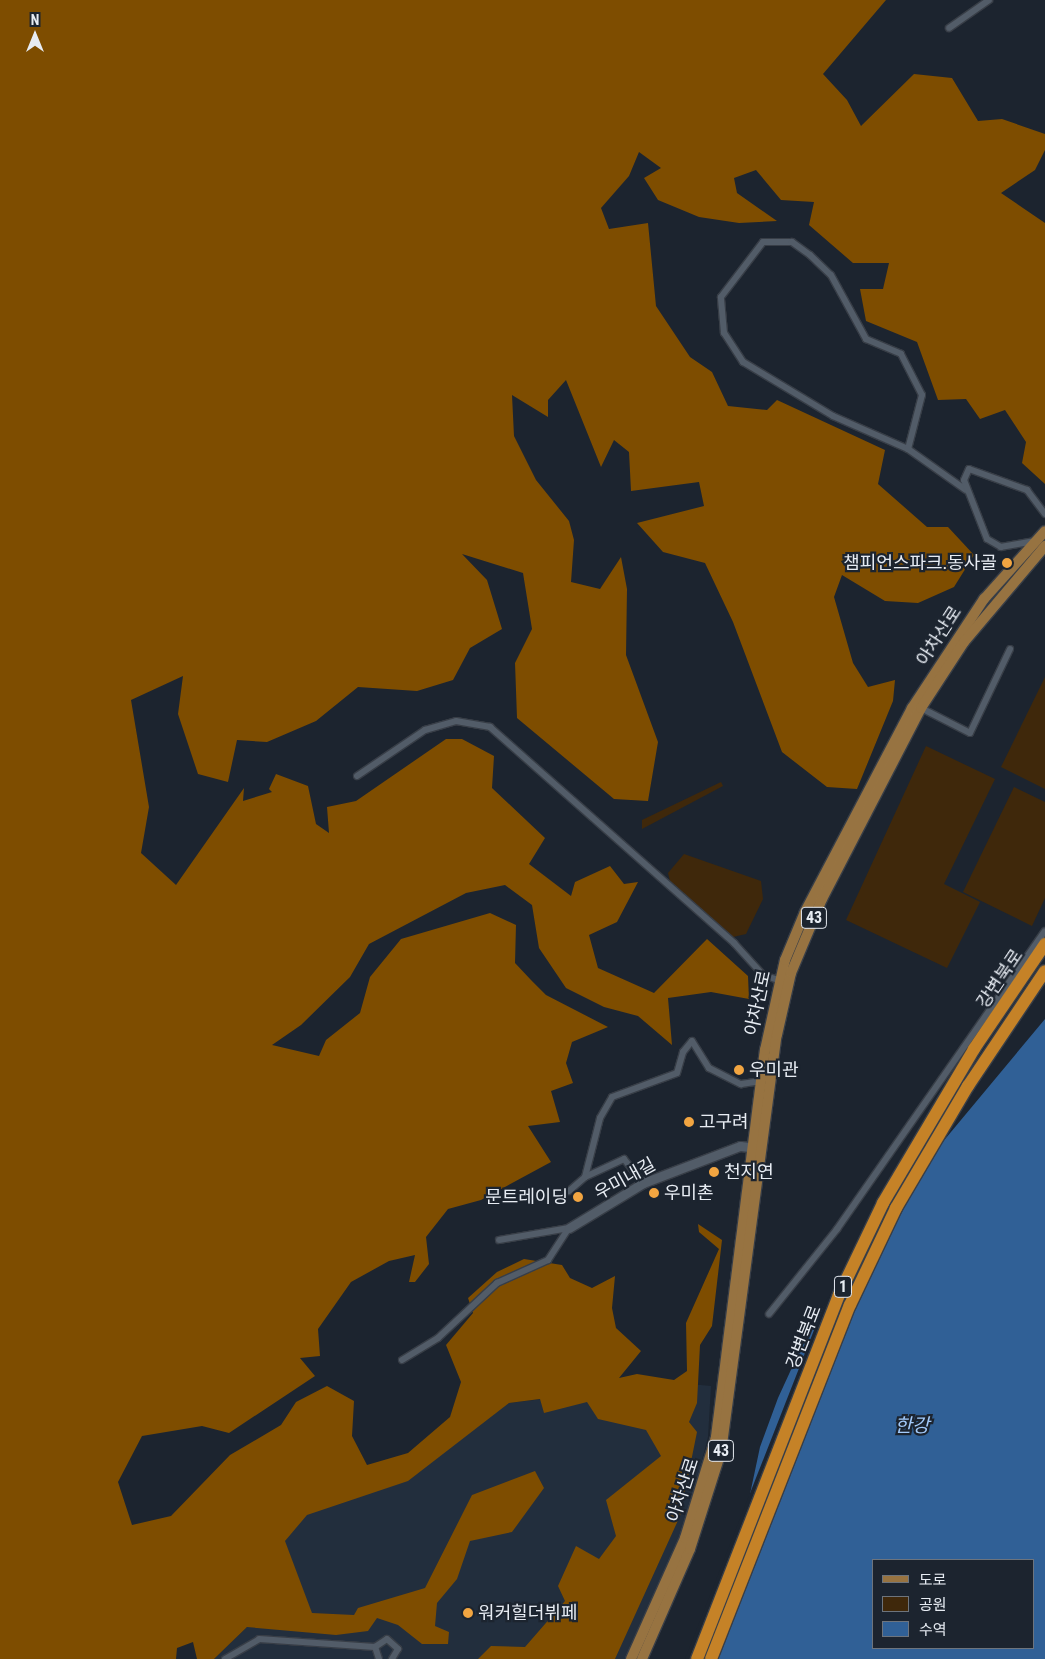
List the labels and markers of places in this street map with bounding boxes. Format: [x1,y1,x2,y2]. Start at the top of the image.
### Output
place label: 챔피언스파크.동사골 [843,552,997,574]
marker: 챔피언스파크.동사골 [1001,557,1013,569]
place label: 우미관 [749,1059,799,1081]
marker: 우미관 [733,1064,745,1076]
place label: 고구려 [699,1111,749,1133]
marker: 고구려 [683,1116,695,1128]
place label: 천지연 [724,1161,774,1183]
marker: 천지연 [708,1166,720,1178]
place label: 우미촌 [664,1182,714,1204]
place label: 문트레이딩 [485,1186,568,1208]
marker: 우미촌 [648,1187,660,1199]
marker: 문트레이딩 [572,1191,584,1203]
place label: 워커힐더뷔페 [478,1602,577,1624]
marker: 워커힐더뷔페 [462,1607,474,1619]

